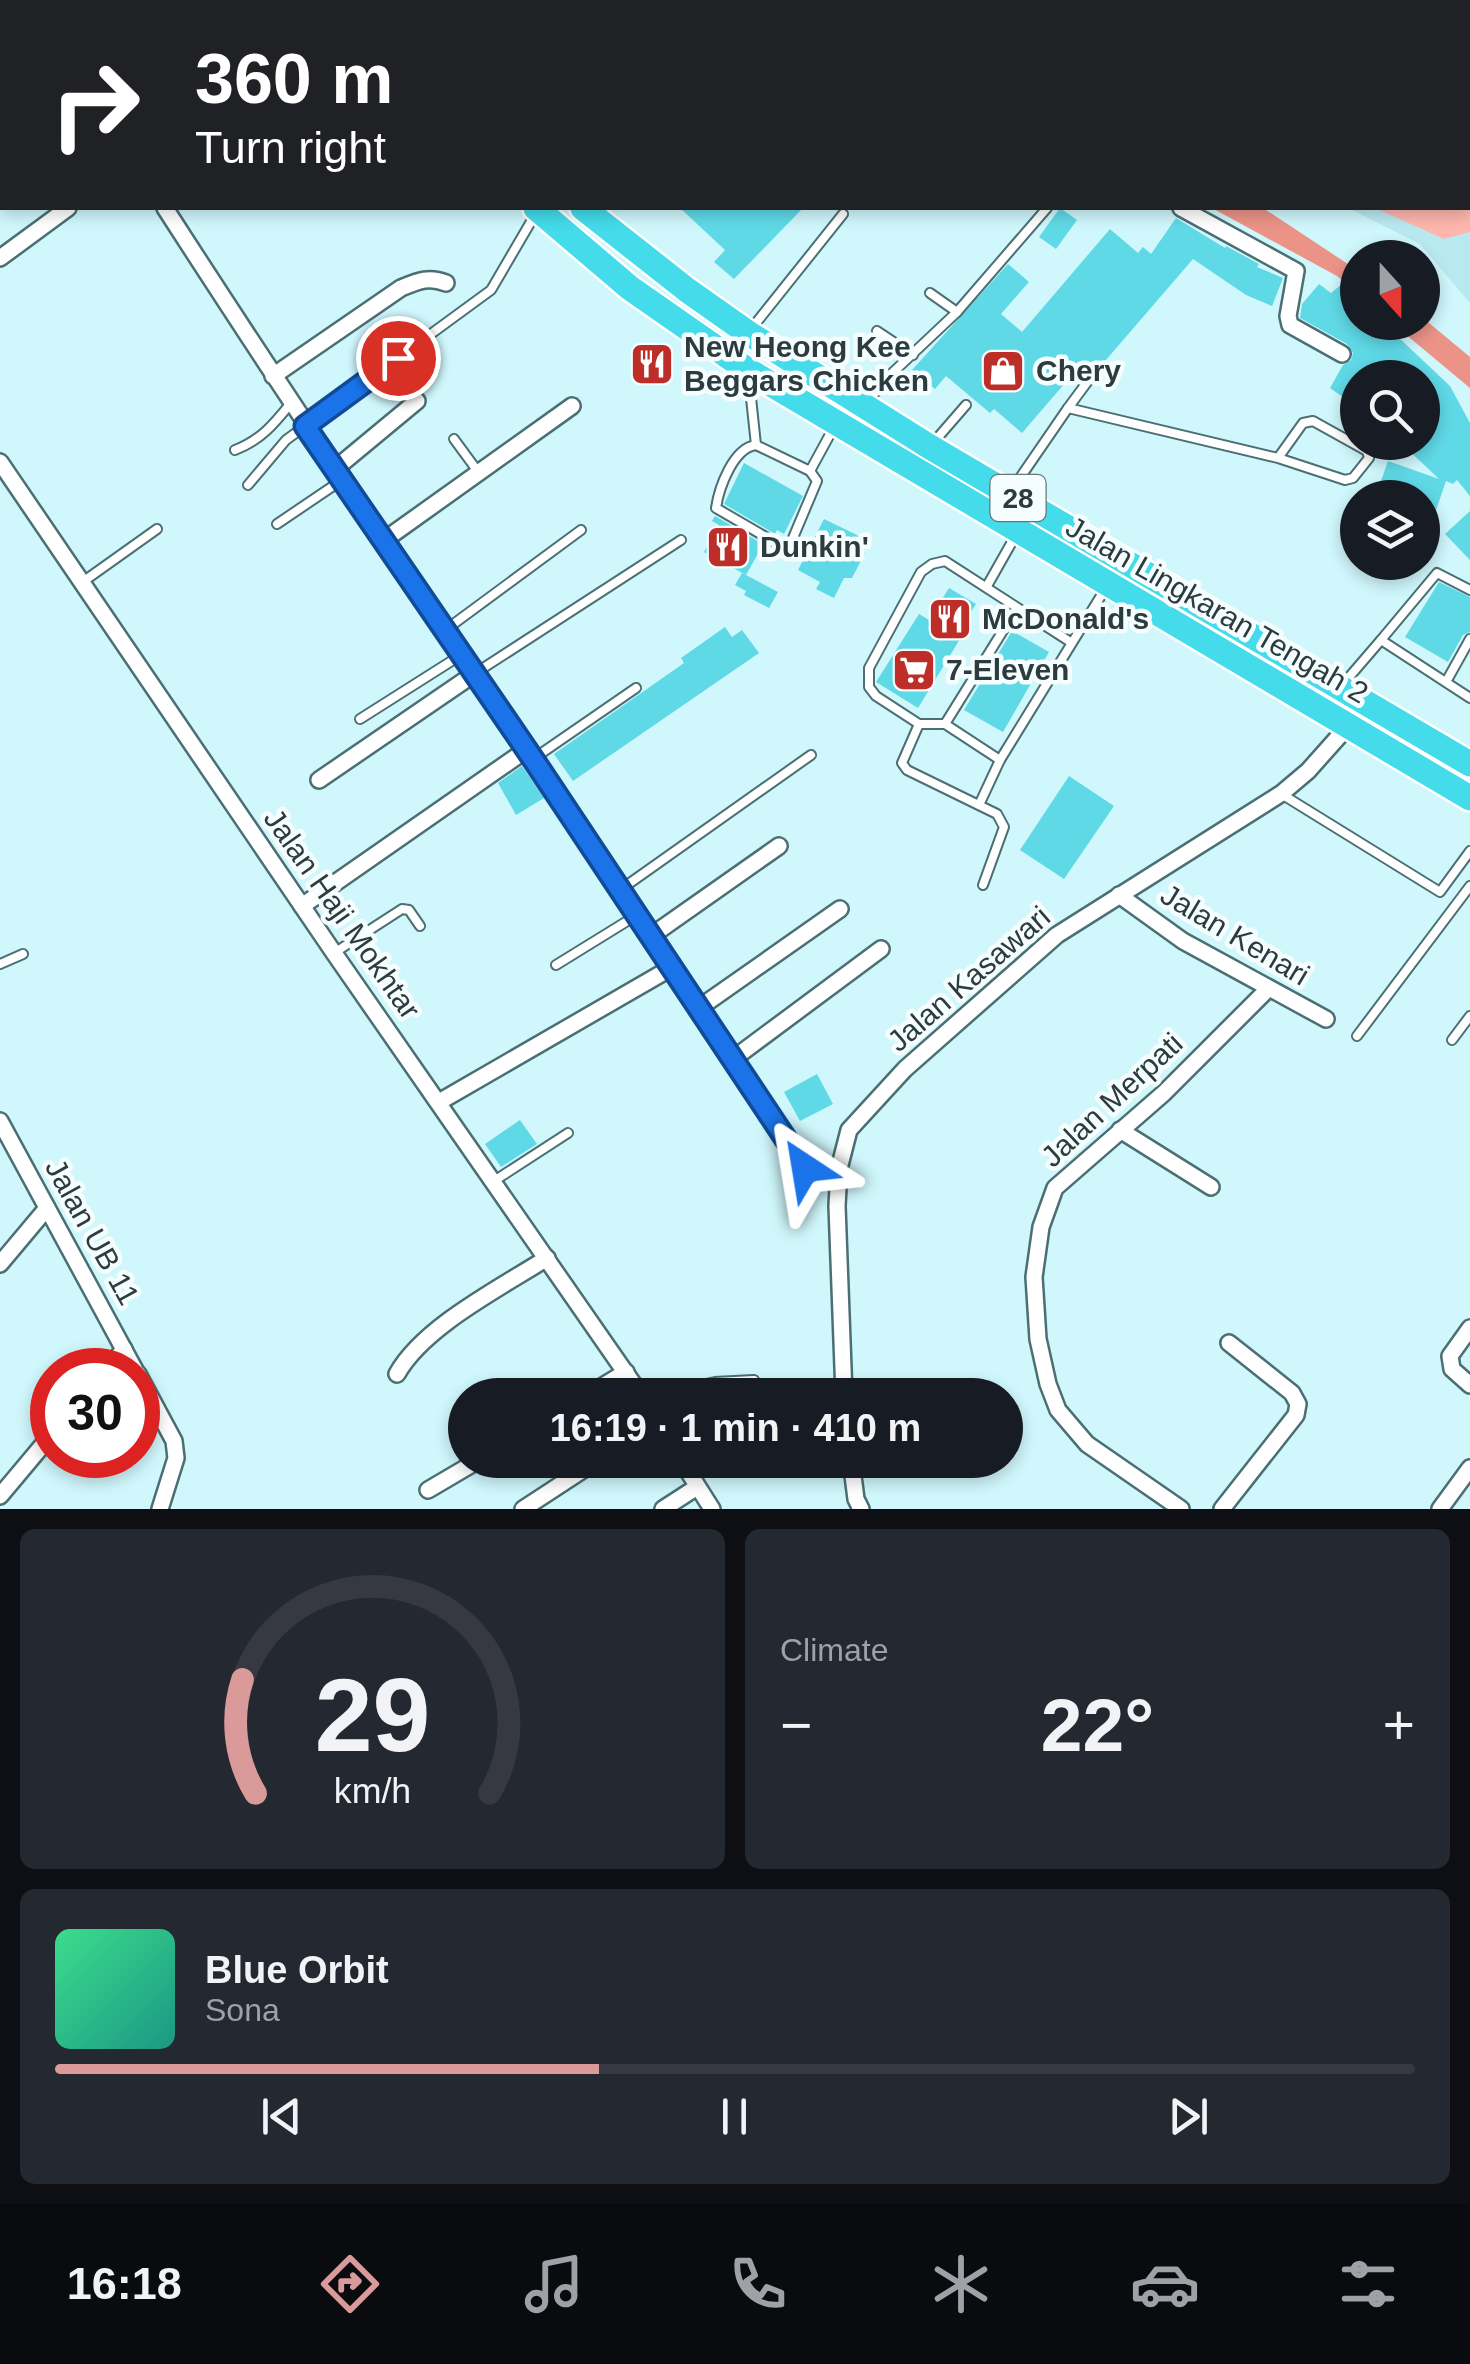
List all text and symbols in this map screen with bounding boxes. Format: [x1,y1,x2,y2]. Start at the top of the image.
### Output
icon: right [30,40,160,170]
text: 360 m [195,40,393,118]
text: Turn right [195,122,386,173]
north arrow [1340,240,1440,340]
map controls [1340,240,1440,580]
pin [356,316,441,401]
place label: New Heong Kee Beggars Chicken [684,330,929,397]
icon: arrive [371,331,426,386]
restaurant icon: New Heong Kee Beggars Chicken [629,341,675,387]
shop icon: Chery [980,348,1026,394]
place label: Chery [1036,354,1121,387]
button: search [1340,360,1440,460]
road number: 28 [990,475,1046,521]
button: layers [1340,480,1440,580]
street label: Jalan Lingkaran Tengah 2 [1060,510,1374,710]
restaurant icon: Dunkin' [705,524,751,570]
place label: Dunkin' [760,530,869,563]
restaurant icon: McDonald's [927,596,973,642]
place label: McDonald's [982,602,1149,635]
supermarket icon: 7-Eleven [891,647,937,693]
place label: 7-Eleven [946,653,1069,686]
street label: Jalan Haji Mokhtar [258,802,427,1025]
street label: Jalan Kenari [1155,877,1315,992]
street label: Jalan Kasawari [881,899,1056,1058]
street label: Jalan Merpati [1035,1026,1189,1173]
position arrow [753,1116,857,1220]
street label: Jalan UB 11 [39,1153,146,1310]
speed limit sign: 30 [30,1348,160,1478]
text: 16:19 · 1 min · 410 m [550,1407,921,1449]
text: Climate [780,1632,888,1668]
text: 29 [315,1657,430,1773]
text: 22° [1041,1683,1154,1767]
text: − [780,1694,812,1756]
text: + [1383,1694,1415,1756]
text: km/h [334,1771,411,1811]
text: Blue Orbit [205,1949,389,1991]
text: Sona [205,1992,280,2028]
icon: previous [254,2089,309,2144]
icon: pause [707,2089,762,2144]
icon: next [1161,2089,1216,2144]
icon: directions [315,2249,385,2319]
icon: music [519,2249,589,2319]
icon: phone [723,2249,793,2319]
icon: climate [926,2249,996,2319]
icon: car [1130,2249,1200,2319]
icon: filters [1333,2249,1403,2319]
text: 16:18 [67,2258,182,2309]

